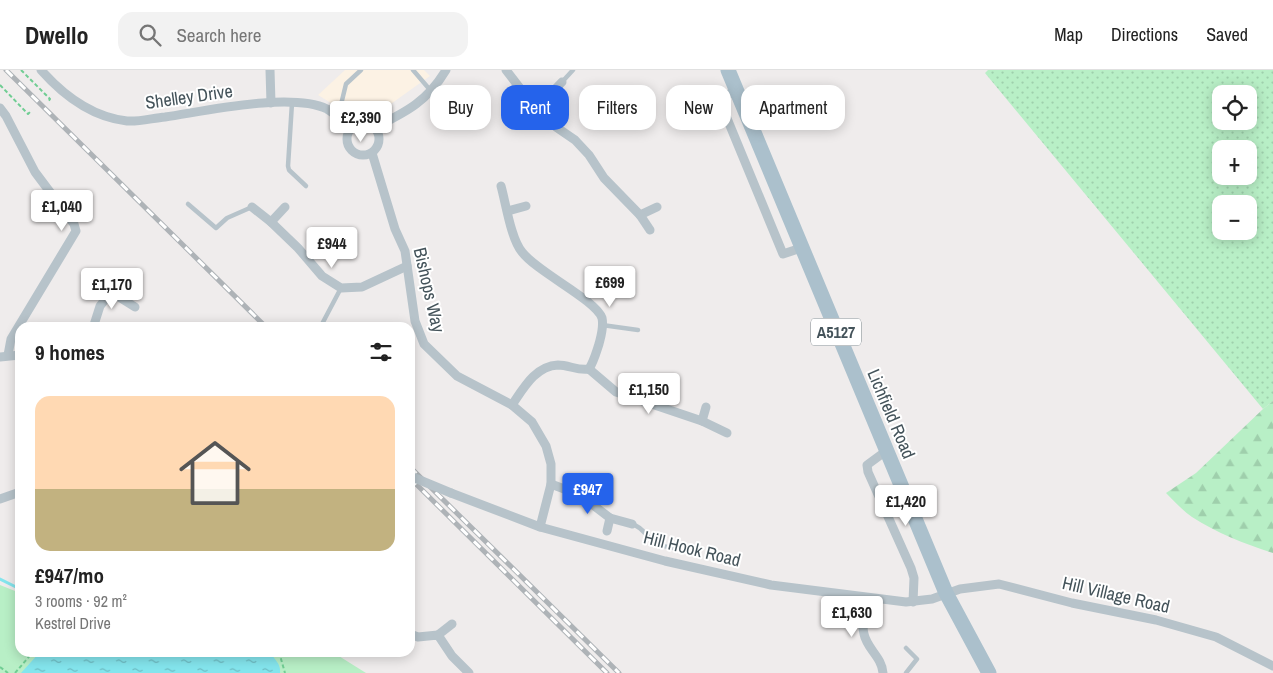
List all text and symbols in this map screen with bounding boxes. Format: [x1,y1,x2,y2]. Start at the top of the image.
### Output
search box [118,12,468,57]
text: Dwello [25,19,88,51]
icon: search [136,21,164,49]
text: Search here [176,22,261,48]
text: Map [1054,22,1083,47]
text: Directions [1111,22,1178,47]
text: Saved [1206,22,1248,47]
street label: Shelley Drive [144,78,234,115]
chip: Buy [430,85,491,130]
chip: Rent [501,85,569,130]
chip: Filters [579,85,656,130]
chip: New [666,85,731,130]
chip: Apartment [741,85,845,130]
map controls [1212,85,1257,240]
button: locate [1212,85,1257,130]
pin: £2,390 [320,100,402,143]
text: £2,390 [341,106,381,128]
button: + [1212,140,1257,185]
pin: £1,040 [21,190,103,232]
text: £1,040 [42,195,82,217]
button: − [1212,195,1257,240]
pin: £944 [302,226,362,269]
text: £944 [317,232,347,254]
street label: Bishops Way [408,245,452,335]
pin: £699 [580,266,640,308]
pin: £1,170 [71,268,153,310]
text: £699 [595,271,625,293]
text: £1,170 [92,273,132,295]
road number: A5127 [811,318,861,346]
text: 9 homes [35,338,105,367]
icon: filters [367,338,395,366]
street label: Lichfield Road [861,365,922,462]
pin: £1,150 [608,372,690,415]
text: £1,150 [629,378,669,400]
icon: home [170,428,260,518]
pin: £947 [558,472,618,515]
text: £947 [573,478,603,500]
pin: £1,420 [865,484,947,527]
text: £1,420 [886,490,926,512]
street label: Hill Hook Road [641,524,743,573]
text: £947/mo [35,561,104,590]
street label: Hill Village Road [1060,570,1172,619]
text: 3 rooms · 92 m² [35,590,127,612]
pin: £1,630 [811,596,893,638]
text: £1,630 [832,601,872,623]
text: Kestrel Drive [35,612,111,634]

